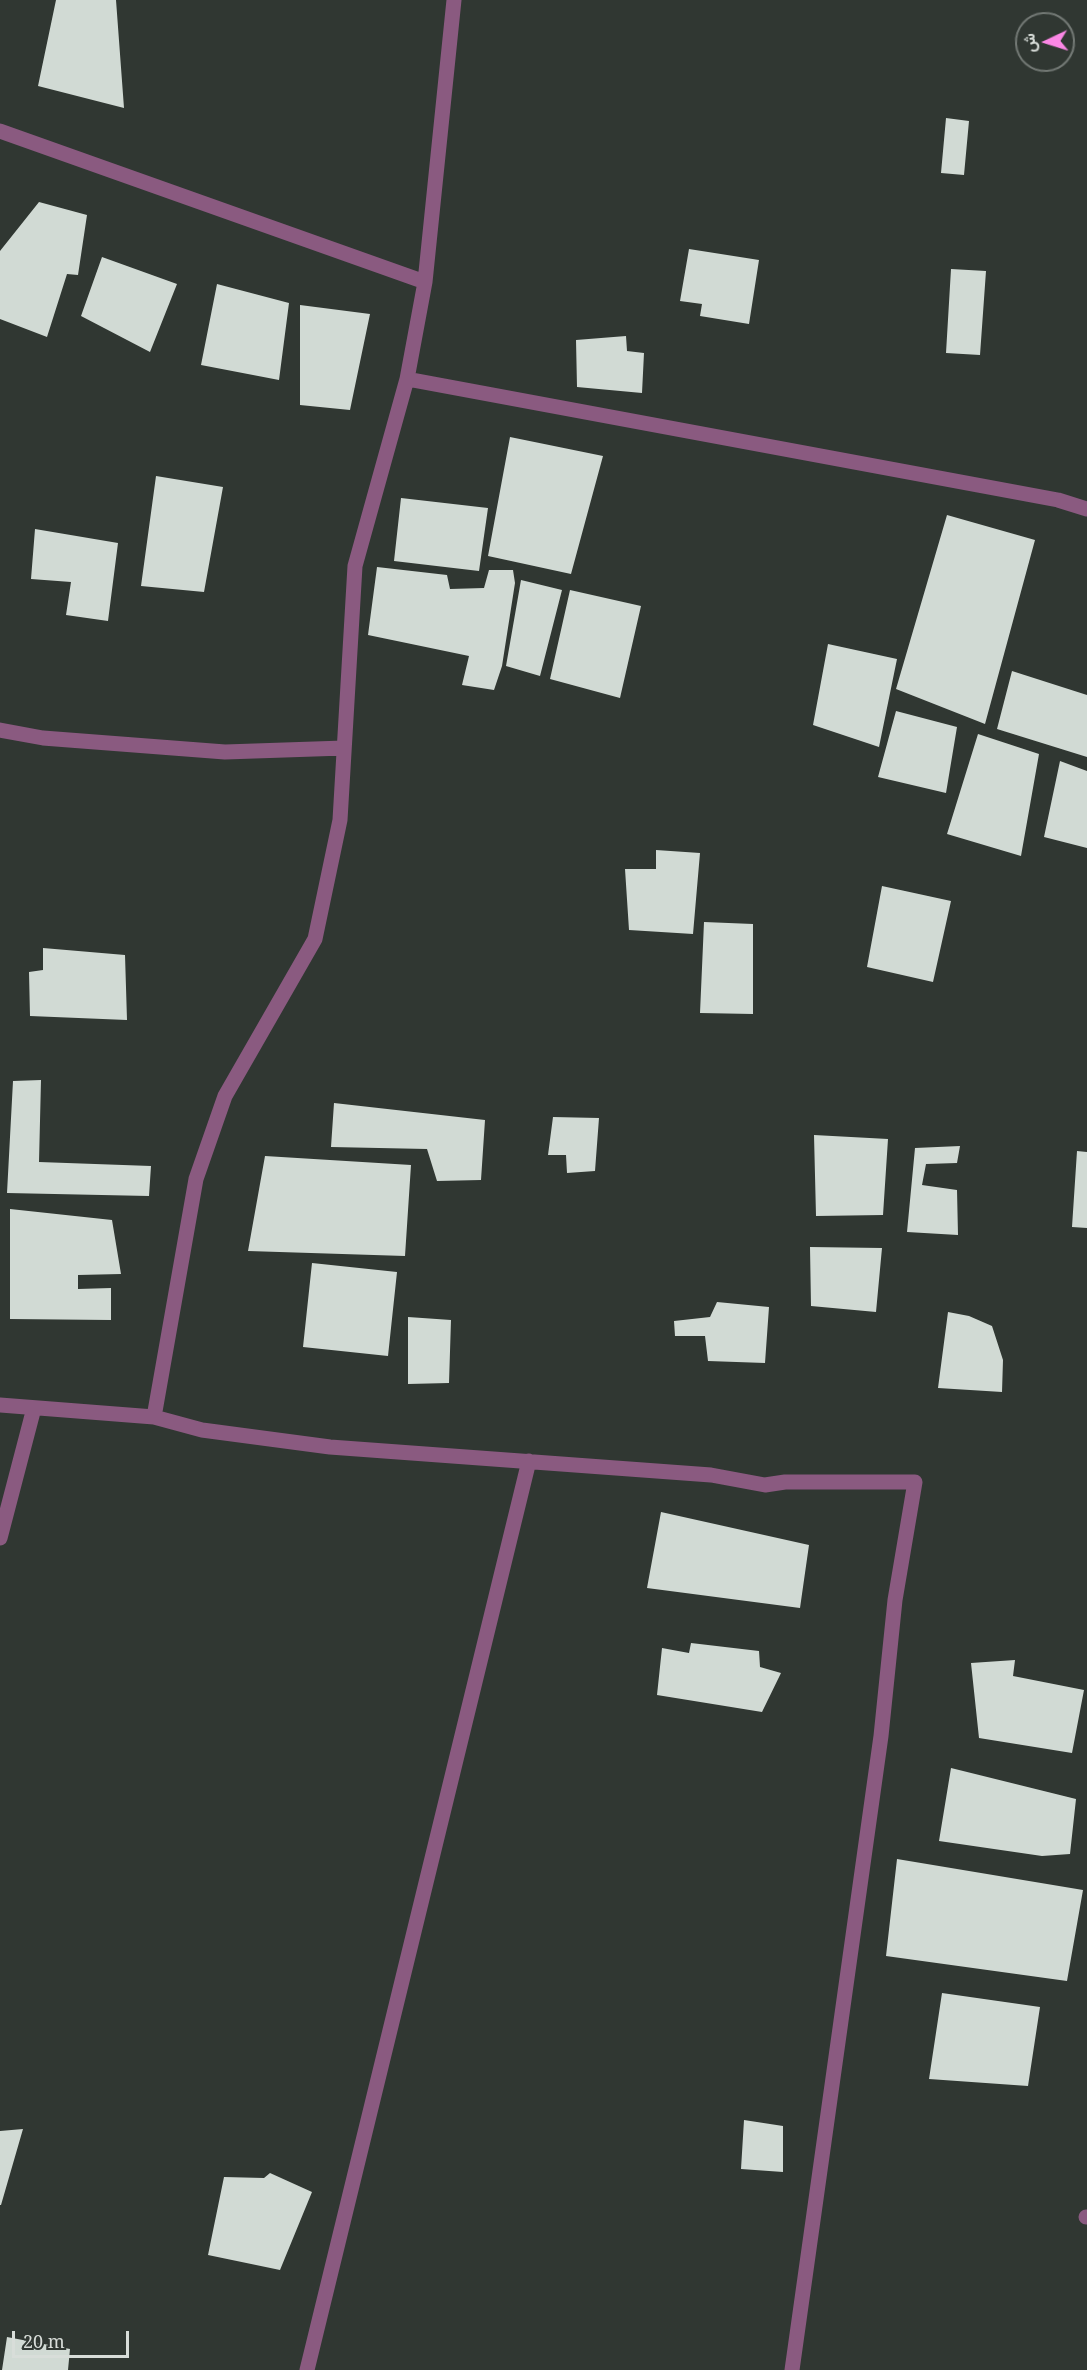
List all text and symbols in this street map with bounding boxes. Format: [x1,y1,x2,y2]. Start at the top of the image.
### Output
north arrow [1015,12,1075,72]
text: ش [1017,33,1041,53]
scale bar [15,2319,132,2357]
text: 20 m [23,2329,65,2353]

